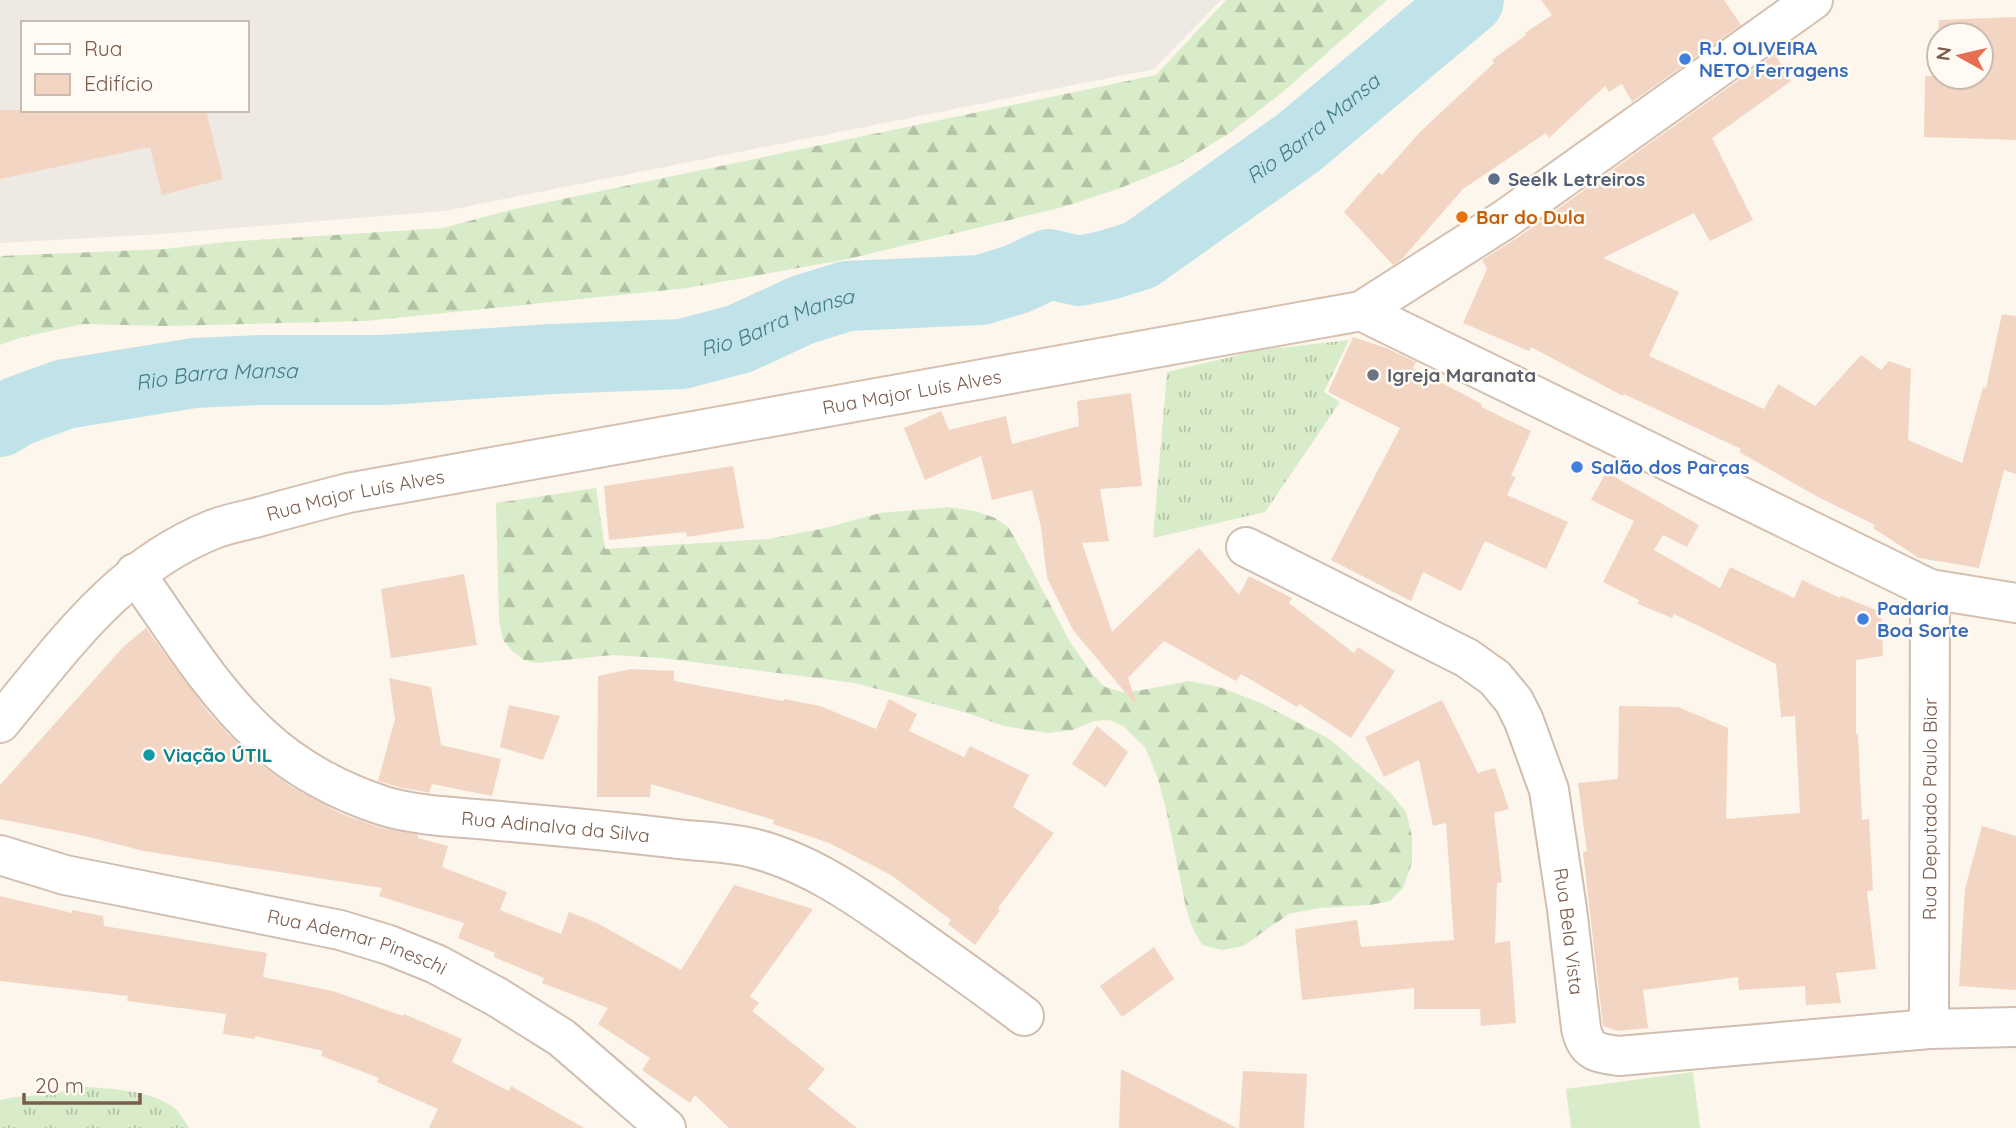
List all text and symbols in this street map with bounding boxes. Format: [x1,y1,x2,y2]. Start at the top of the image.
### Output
legend [21,21,248,112]
north arrow [1925,21,1995,91]
text: Rua [84,35,123,61]
place label: RJ. OLIVEIRA NETO Ferragens [1699,36,1848,82]
text: N [1930,45,1956,62]
marker: RJ. OLIVEIRA NETO Ferragens [1677,51,1693,67]
water label: Rio Barra Mansa [1241,67,1386,189]
text: Edifício [84,70,153,96]
place label: Seelk Letreiros [1508,167,1645,191]
marker: Seelk Letreiros [1486,171,1502,187]
place label: Bar do Dula [1476,205,1585,229]
marker: Bar do Dula [1454,209,1470,225]
water label: Rio Barra Mansa [697,283,856,362]
water label: Rio Barra Mansa [133,357,299,395]
place label: Igreja Maranata [1387,363,1536,387]
street label: Rua Major Luís Alves [820,364,1003,420]
marker: Igreja Maranata [1365,367,1381,383]
place label: Salão dos Parças [1591,455,1749,479]
marker: Salão dos Parças [1569,459,1585,475]
street label: Rua Major Luís Alves [264,464,446,526]
place label: Padaria Boa Sorte [1877,596,1969,642]
marker: Padaria Boa Sorte [1855,611,1871,627]
street label: Rua Deputado Paulo Biar [1917,697,1942,920]
place label: Viação ÚTIL [163,743,272,767]
marker: Viação ÚTIL [141,747,157,763]
street label: Rua Adinalva da Silva [460,806,651,848]
street label: Rua Bela Vista [1549,866,1589,996]
street label: Rua Ademar Pineschi [265,904,451,980]
scale bar [24,1062,140,1106]
text: 20 m [35,1072,84,1098]

